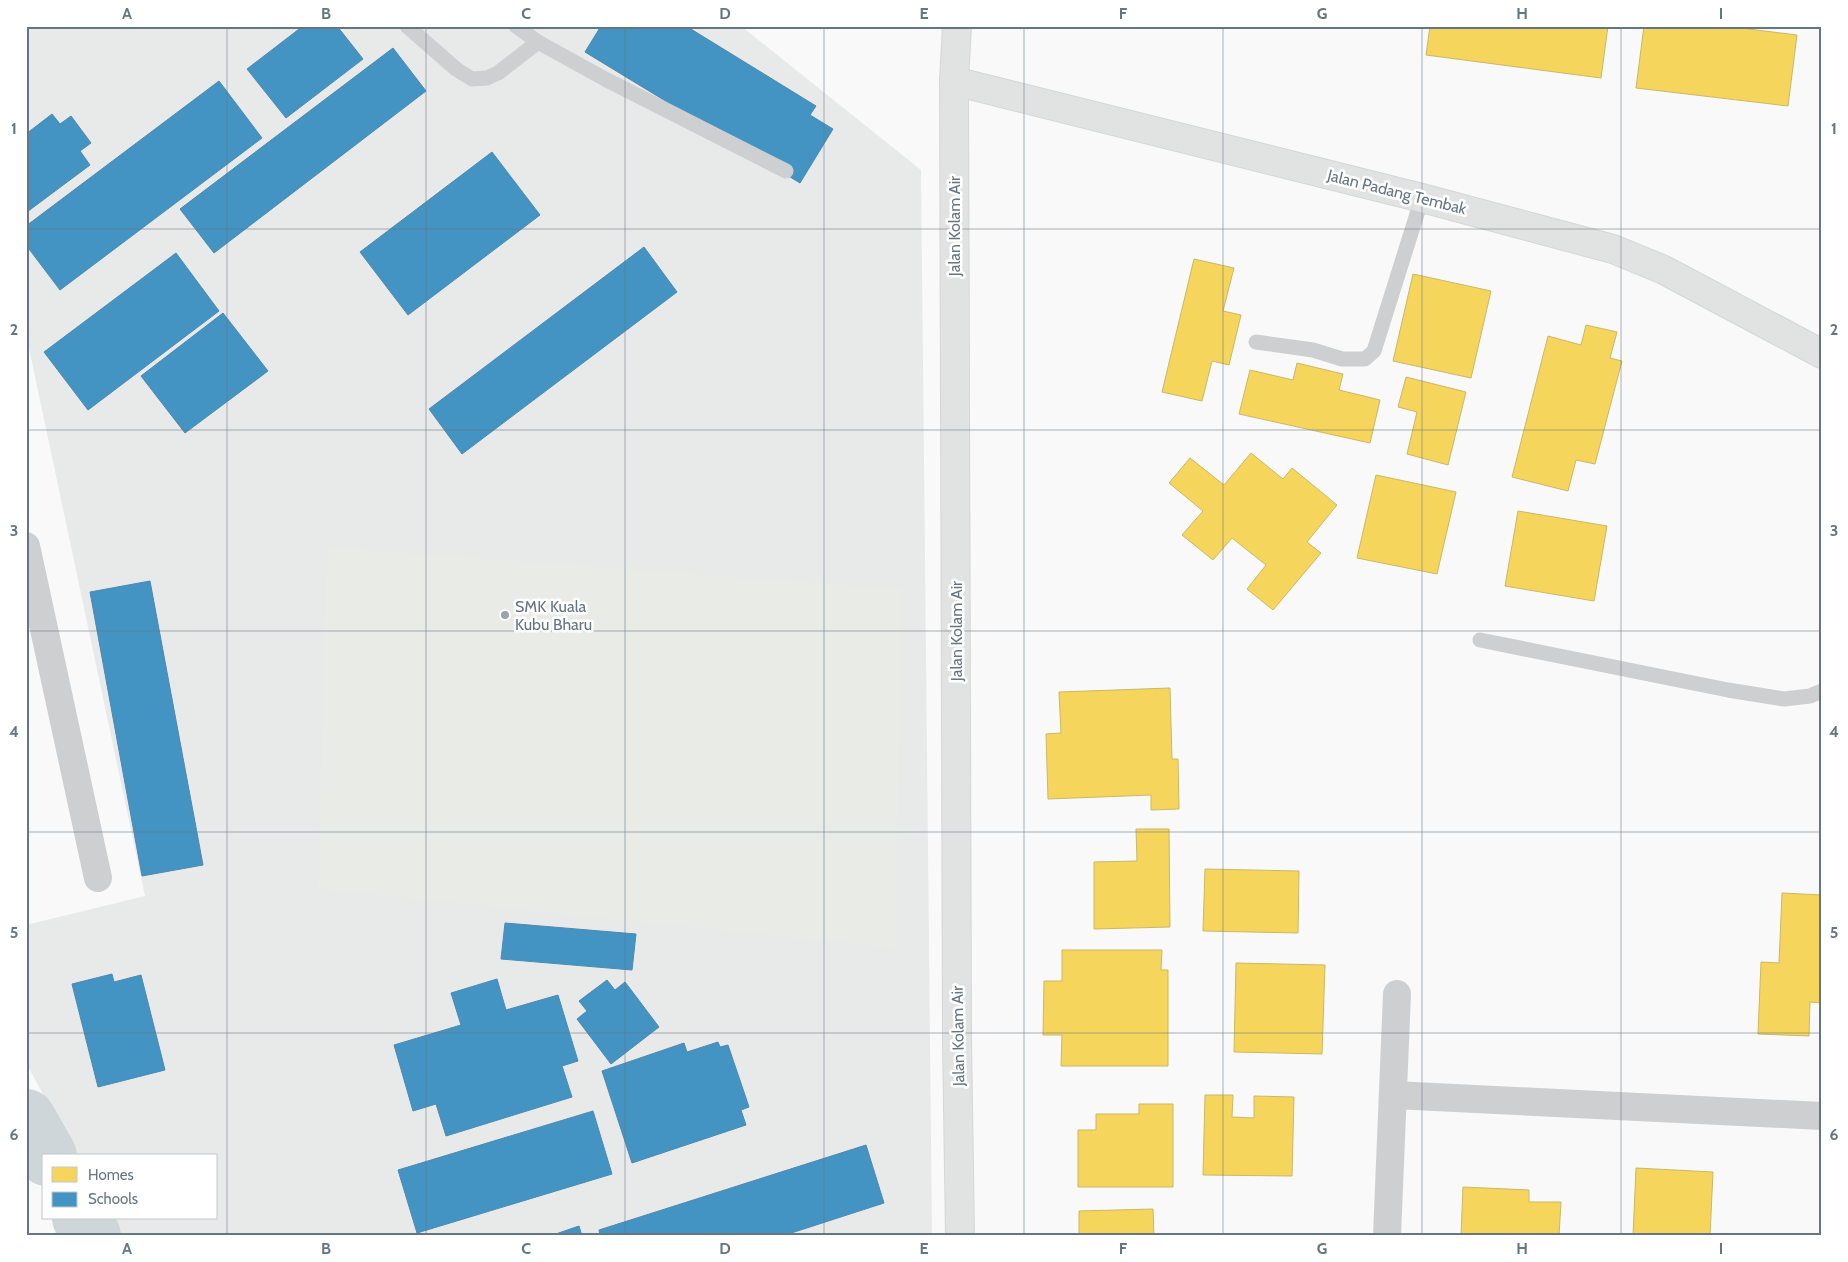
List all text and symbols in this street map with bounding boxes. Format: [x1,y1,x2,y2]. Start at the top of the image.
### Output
text: A [122,4,132,23]
text: B [321,4,331,23]
text: C [521,4,531,23]
text: D [719,4,731,23]
text: E [919,4,929,23]
text: F [1119,4,1128,23]
text: G [1317,4,1327,23]
text: H [1516,4,1528,23]
text: I [1719,4,1723,23]
text: 1 [11,119,17,138]
text: 1 [1831,119,1837,138]
street label: Jalan Padang Tembak [1325,165,1469,219]
street label: Jalan Kolam Air [945,175,964,277]
text: 2 [10,320,18,339]
text: 2 [1830,320,1838,339]
text: 3 [10,521,18,540]
text: 3 [1830,521,1838,540]
street label: Jalan Kolam Air [947,580,966,682]
place label: SMK Kuala Kubu Bharu [515,597,592,634]
marker: SMK Kuala Kubu Bharu [499,609,511,621]
text: 4 [9,722,19,741]
text: 4 [1829,722,1839,741]
text: 5 [10,923,18,942]
text: 5 [1830,923,1838,942]
street label: Jalan Kolam Air [948,985,968,1087]
text: 6 [10,1125,19,1144]
text: 6 [1830,1125,1839,1144]
legend [42,1154,218,1220]
text: Homes [88,1166,134,1184]
text: Schools [88,1190,138,1208]
text: A [122,1239,132,1258]
text: B [321,1239,331,1258]
text: C [521,1239,531,1258]
text: D [719,1239,731,1258]
text: E [919,1239,929,1258]
text: F [1119,1239,1128,1258]
text: G [1317,1239,1327,1258]
text: H [1516,1239,1528,1258]
text: I [1719,1239,1723,1258]

